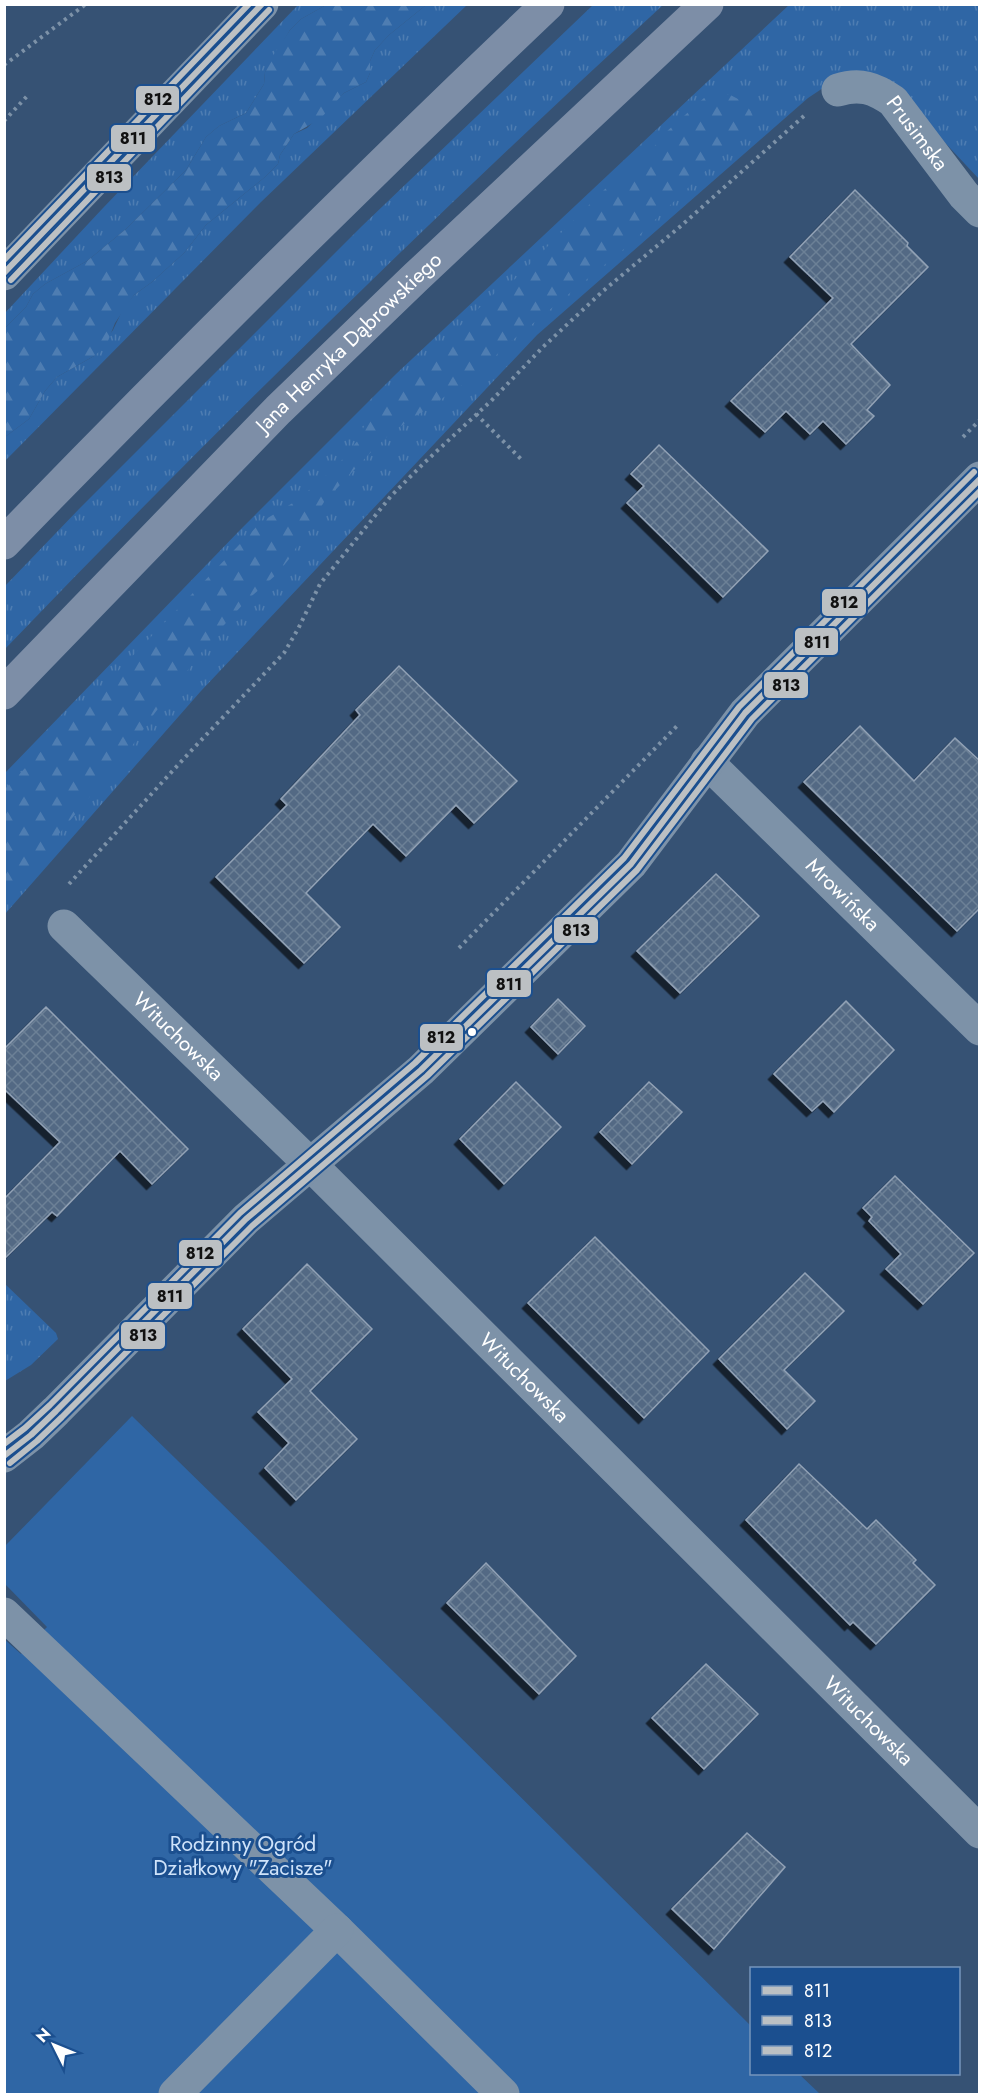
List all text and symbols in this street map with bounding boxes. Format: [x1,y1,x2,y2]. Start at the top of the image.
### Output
line badge: 812 [135,85,180,114]
text: 812 [144,88,172,111]
street label: Prusimska [879,89,956,177]
line badge: 811 [110,124,156,153]
text: 811 [120,127,146,150]
line badge: 813 [86,163,132,192]
text: 813 [95,166,123,189]
street label: Jana Henryka Dąbrowskiego [247,245,449,441]
line badge: 812 [821,588,867,617]
text: 812 [830,591,858,614]
line badge: 811 [794,627,839,656]
text: 811 [804,631,830,654]
line badge: 813 [763,671,809,699]
text: 813 [772,674,800,697]
street label: Mrowińska [799,851,887,938]
line badge: 813 [553,916,599,944]
text: 813 [562,919,590,942]
line badge: 811 [486,969,532,998]
text: 811 [496,973,522,996]
street label: Wituchowska [126,985,231,1088]
line badge: 812 [419,1023,464,1052]
text: 812 [427,1026,455,1049]
unlabelled marker [466,1026,478,1038]
line badge: 812 [178,1239,223,1267]
text: 812 [186,1242,214,1265]
line badge: 811 [147,1282,193,1310]
text: 811 [157,1285,183,1308]
line badge: 813 [120,1321,166,1350]
text: 813 [129,1324,157,1347]
street label: Wituchowska [472,1326,576,1430]
street label: Wituchowska [817,1669,920,1773]
park label: Rodzinny Ogród Działkowy "Zacisze" [153,1829,333,1883]
legend [750,1967,960,2075]
text: 811 [804,1978,830,2004]
text: 813 [804,2008,832,2034]
north arrow [24,2015,84,2075]
text: N [31,2023,56,2048]
text: 812 [804,2038,832,2064]

